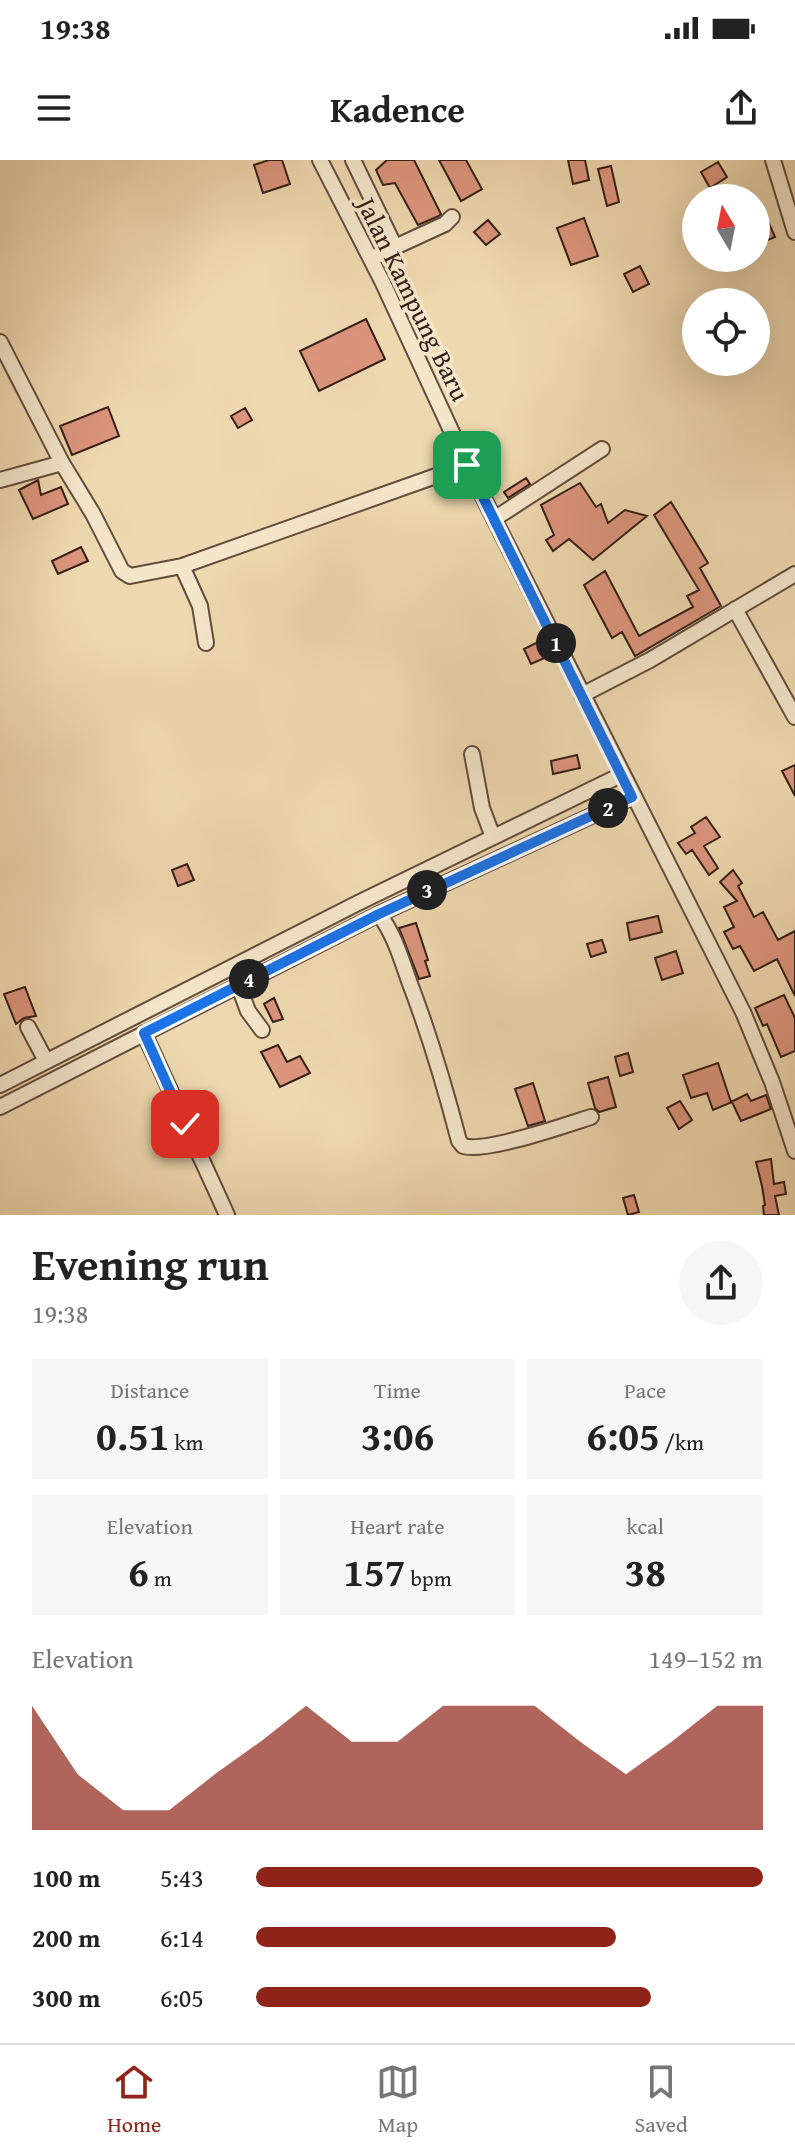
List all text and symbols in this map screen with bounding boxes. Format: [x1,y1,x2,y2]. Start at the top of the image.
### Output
text: 19:38 [40,6,111,50]
text: Kadence [330,82,465,135]
icon: menu [32,86,76,130]
icon: share [719,86,763,130]
north arrow [682,184,770,272]
map controls [682,184,770,376]
street label: Jalan Kampung Baru [346,188,480,408]
button: locate [682,288,770,376]
pin [433,431,501,499]
icon: arrive [445,443,489,487]
pin: 1 [536,623,576,663]
text: 1 [550,627,562,659]
pin: 2 [588,788,628,828]
text: 2 [602,792,614,824]
pin: 3 [407,870,447,910]
text: 3 [421,874,433,906]
pin: 4 [229,959,269,999]
text: 4 [243,963,255,995]
pin [151,1090,219,1158]
icon: check [163,1102,207,1146]
text: Evening run [32,1232,269,1296]
button: share [679,1241,763,1325]
text: 19:38 [32,1294,88,1333]
text: Distance [110,1374,189,1406]
text: Time [374,1374,421,1406]
text: Pace [624,1374,666,1406]
text: 0.51 [96,1406,170,1465]
text: 3:06 [361,1406,434,1465]
text: 6:05 [586,1406,660,1465]
text: km [170,1426,204,1458]
text: /km [660,1426,704,1458]
text: Elevation [107,1510,193,1542]
text: Heart rate [350,1510,445,1542]
text: kcal [626,1510,664,1542]
text: 6 [128,1542,149,1601]
text: 157 [343,1542,406,1601]
text: 38 [624,1542,666,1601]
text: m [149,1562,172,1594]
text: bpm [406,1562,452,1594]
text: Elevation [32,1639,134,1678]
text: 149–152 m [649,1639,763,1678]
text: 100 m [32,1858,100,1897]
text: 5:43 [160,1858,204,1897]
text: 200 m [32,1918,100,1957]
text: 6:14 [160,1918,204,1957]
text: 300 m [32,1978,100,2017]
text: 6:05 [160,1978,204,2017]
tab: Home [107,2060,161,2140]
tab: Map [376,2060,420,2140]
tab: Saved [634,2060,688,2140]

